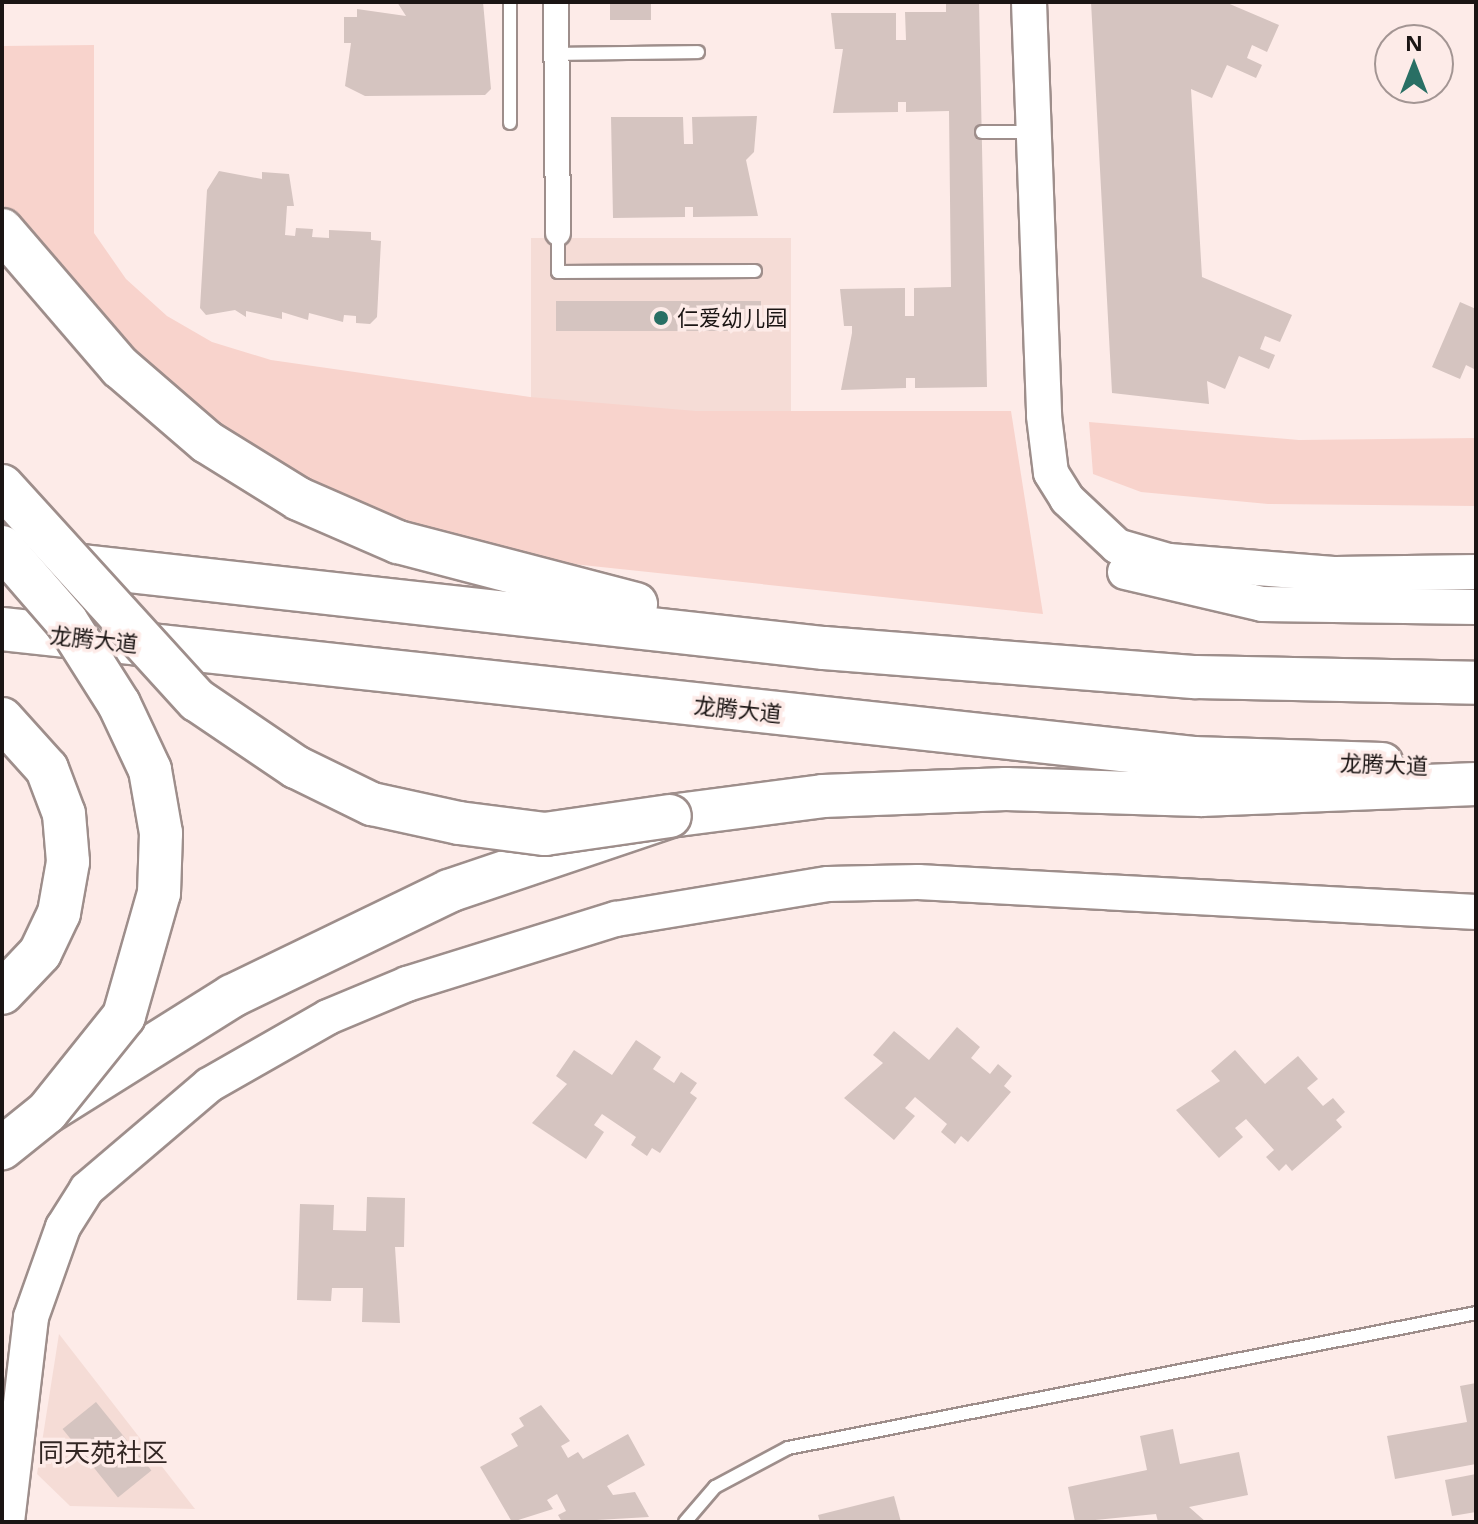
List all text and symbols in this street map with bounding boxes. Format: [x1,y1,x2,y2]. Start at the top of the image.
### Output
north arrow [1374,24,1454,104]
text: N [1405,27,1423,57]
place label: 仁爱幼儿园 [677,305,787,331]
marker: 仁爱幼儿园 [652,309,670,327]
street label: 龙腾大道 [49,621,139,657]
street label: 龙腾大道 [693,691,783,727]
street label: 龙腾大道 [1340,749,1428,779]
district label: 同天苑社区 [38,1437,168,1469]

